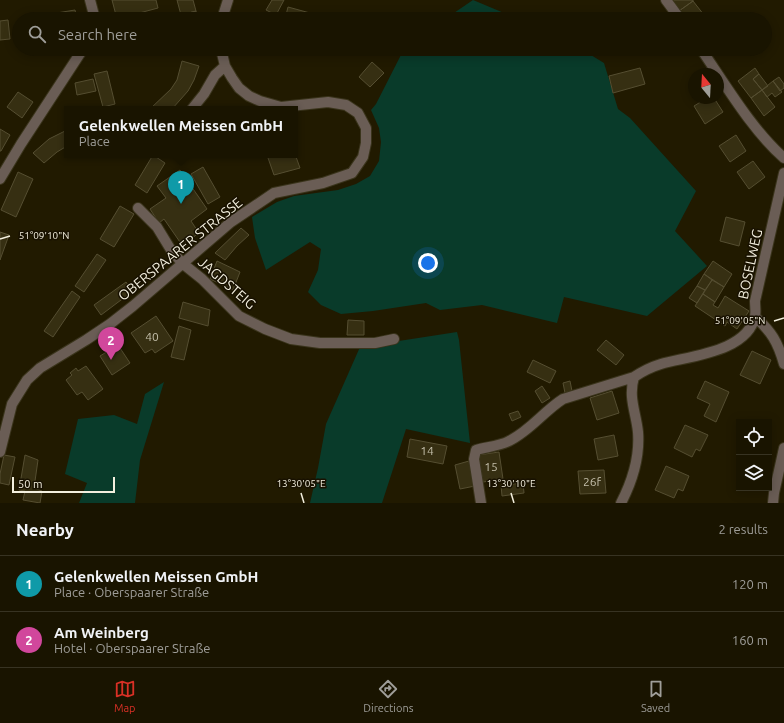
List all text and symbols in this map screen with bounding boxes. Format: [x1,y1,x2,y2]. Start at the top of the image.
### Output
search box [12,12,772,56]
icon: search [26,23,48,45]
text: Search here [58,26,137,43]
north arrow [688,68,724,104]
popup [64,106,298,158]
text: Gelenkwellen Meissen GmbH [79,117,283,134]
text: Place [79,134,110,148]
pin: 1 [168,171,194,204]
street label: OBERSPAARER STRASSE [115,194,245,304]
street label: BOSELWEG [735,227,765,301]
text: 51°09'10"N [19,230,69,241]
your location [418,253,438,273]
street label: JAGDSTEIG [195,254,259,312]
text: 51°09'05"N [715,315,765,326]
pin: 2 [98,327,124,360]
house number: 40 [145,330,159,343]
map controls [736,419,772,491]
button: locate [736,419,772,455]
house number: 14 [420,444,434,457]
button: layers [736,455,772,491]
house number: 15 [484,460,498,473]
scale bar [12,475,115,494]
house number: 26f [583,475,601,488]
text: 50 m [18,478,42,490]
text: 13°30'05"E [276,478,326,489]
text: 13°30'10"E [486,478,536,489]
text: Nearby [16,520,74,539]
text: 2 results [718,522,768,536]
text: Gelenkwellen Meissen GmbH [54,568,258,585]
text: 1 [25,577,33,591]
text: 120 m [732,577,768,591]
text: Place · Oberspaarer Straße [54,585,209,599]
text: Am Weinberg [54,624,149,641]
text: 2 [25,633,33,647]
text: 160 m [732,633,768,647]
text: Hotel · Oberspaarer Straße [54,641,210,655]
tab: Map [114,678,136,714]
tab: Directions [363,678,413,714]
tab: Saved [641,678,670,714]

